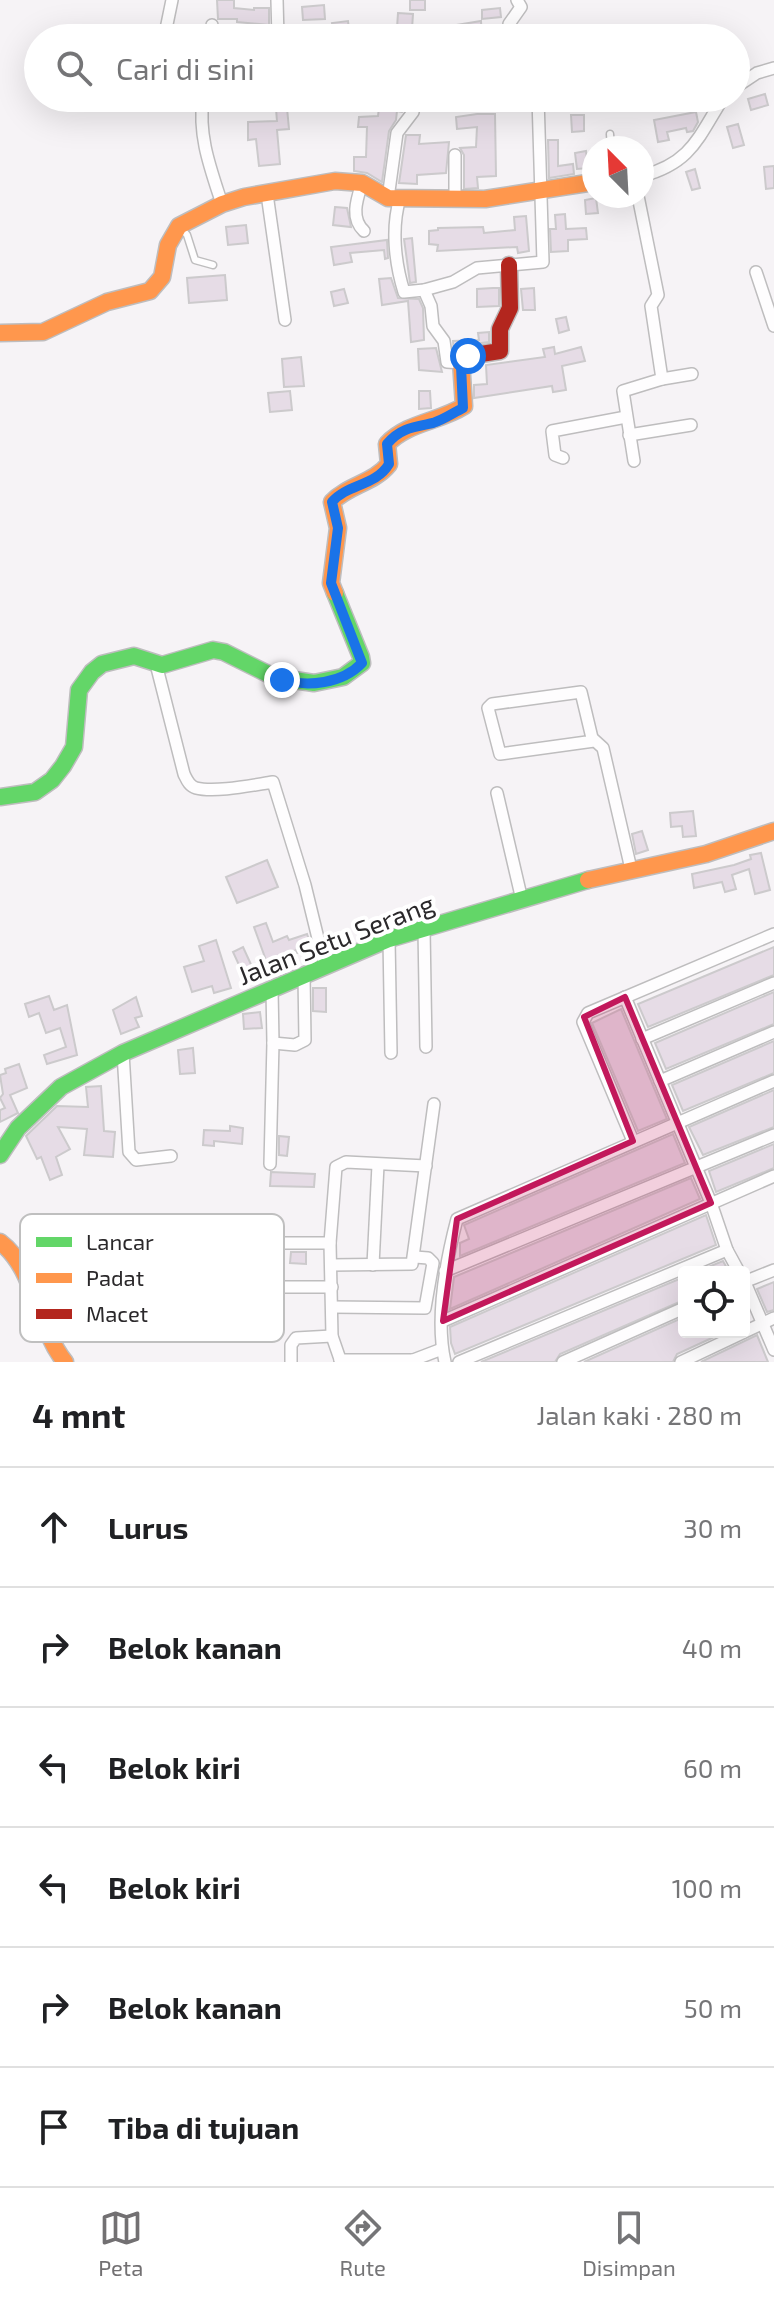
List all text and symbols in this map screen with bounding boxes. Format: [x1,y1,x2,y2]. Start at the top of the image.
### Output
search box [24,24,750,112]
icon: search [52,46,96,90]
text: Cari di sini [116,50,255,86]
north arrow [582,136,654,208]
route start [450,338,486,374]
route end [264,662,300,698]
street label: Jalan Setu Serang [233,887,438,990]
legend [20,1214,284,1342]
text: Lancar [86,1228,154,1254]
text: Padat [86,1264,144,1290]
map controls [678,1266,750,1338]
button: locate [678,1266,750,1338]
text: Macet [86,1300,148,1326]
text: 4 mnt [32,1394,125,1435]
text: Jalan kaki · 280 m [536,1399,742,1430]
icon: ahead [32,1505,76,1549]
text: Lurus [108,1509,188,1545]
text: 30 m [683,1512,742,1543]
icon: right [32,1625,76,1669]
text: Belok kanan [108,1629,282,1665]
text: 40 m [682,1632,742,1663]
icon: left [32,1745,76,1789]
text: Belok kiri [108,1749,241,1785]
text: 60 m [683,1752,742,1783]
icon: left [32,1865,76,1909]
text: Belok kiri [108,1869,241,1905]
text: 100 m [672,1872,742,1903]
icon: right [32,1985,76,2029]
text: Belok kanan [108,1989,282,2025]
text: 50 m [684,1992,742,2023]
icon: arrive [32,2105,76,2149]
text: Tiba di tujuan [108,2109,299,2145]
tab: Peta [98,2206,143,2280]
tab: Rute [340,2206,386,2280]
tab: Disimpan [582,2206,676,2280]

